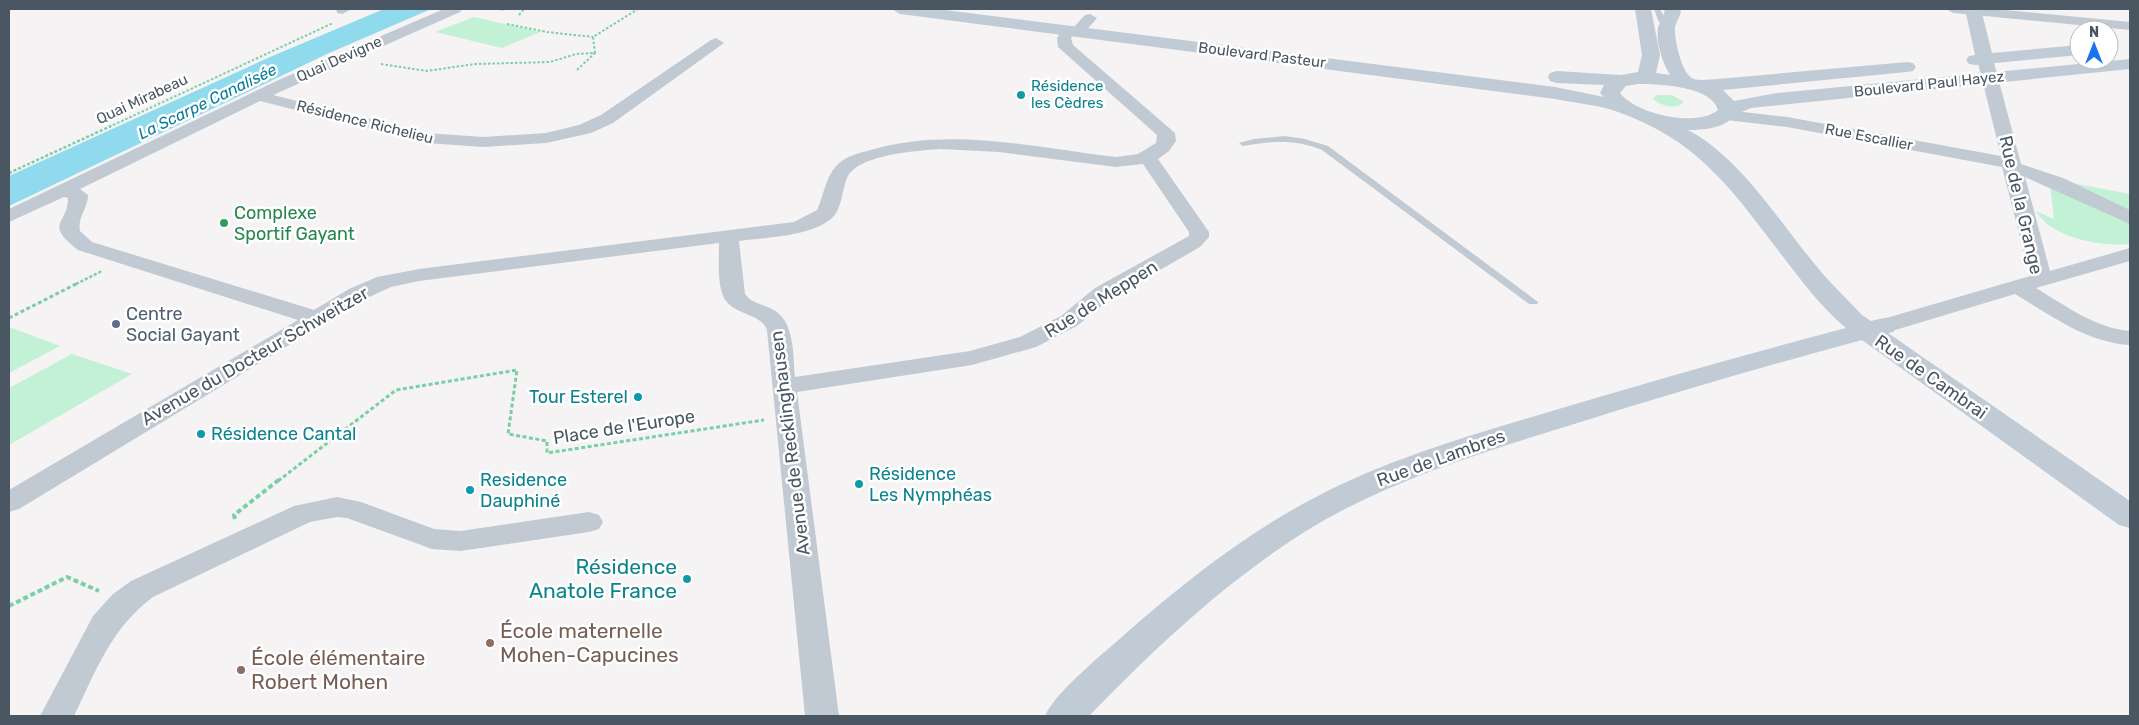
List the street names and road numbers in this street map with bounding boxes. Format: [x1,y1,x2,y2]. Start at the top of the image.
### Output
street label: Quai Devigne [293,32,385,86]
street label: Boulevard Pasteur [1197,38,1327,72]
street label: Boulevard Paul Hayez [1853,67,2005,101]
street label: Quai Mirabeau [93,70,191,128]
street label: Résidence Richelieu [295,96,435,148]
street label: Rue Escallier [1823,120,1915,154]
street label: Rue de la Grange [1994,134,2048,276]
street label: Rue de Meppen [1040,255,1162,343]
street label: Avenue du Docteur Schweitzer [138,282,373,430]
street label: Avenue de Recklinghausen [765,330,815,556]
street label: Rue de Cambrai [1871,330,1991,424]
street label: Place de l'Europe [552,405,696,449]
street label: Rue de Lambres [1374,425,1508,491]

